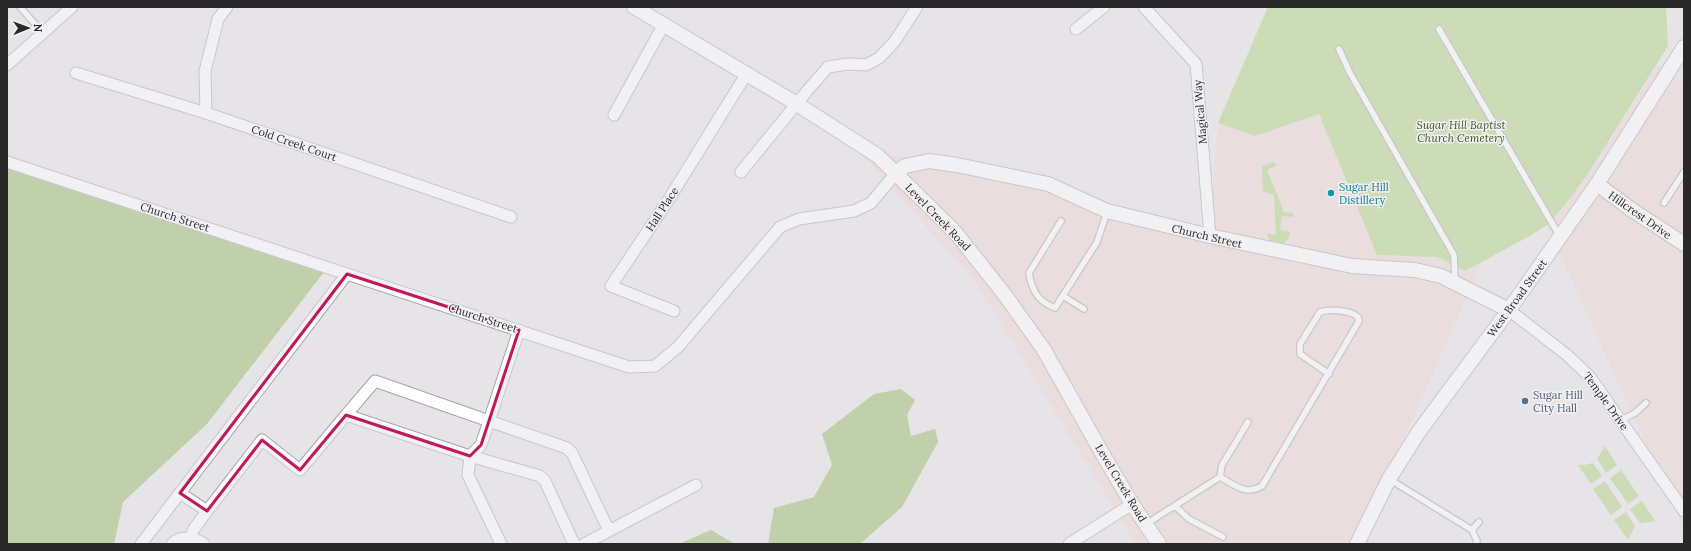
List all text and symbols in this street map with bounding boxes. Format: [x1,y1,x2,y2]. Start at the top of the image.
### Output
north arrow [8,8,48,48]
text: N [31,23,45,33]
street label: Magical Way [1190,79,1210,145]
park label: Sugar Hill Baptist Church Cemetery [1417,118,1505,145]
street label: Cold Creek Court [249,122,339,164]
street label: Level Creek Road [902,180,974,254]
place label: Sugar Hill Distillery [1339,180,1389,207]
street label: Hall Place [642,184,682,234]
marker: Sugar Hill Distillery [1326,188,1336,198]
street label: Hillcrest Drive [1606,188,1674,242]
street label: Church Street [139,199,212,235]
street label: Church Street [1170,221,1244,251]
street label: West Broad Street [1484,256,1550,340]
street label: Church Street [447,300,520,336]
street label: Temple Drive [1580,369,1632,433]
place label: Sugar Hill City Hall [1533,388,1583,415]
marker: Sugar Hill City Hall [1520,396,1530,406]
street label: Level Creek Road [1092,442,1150,525]

